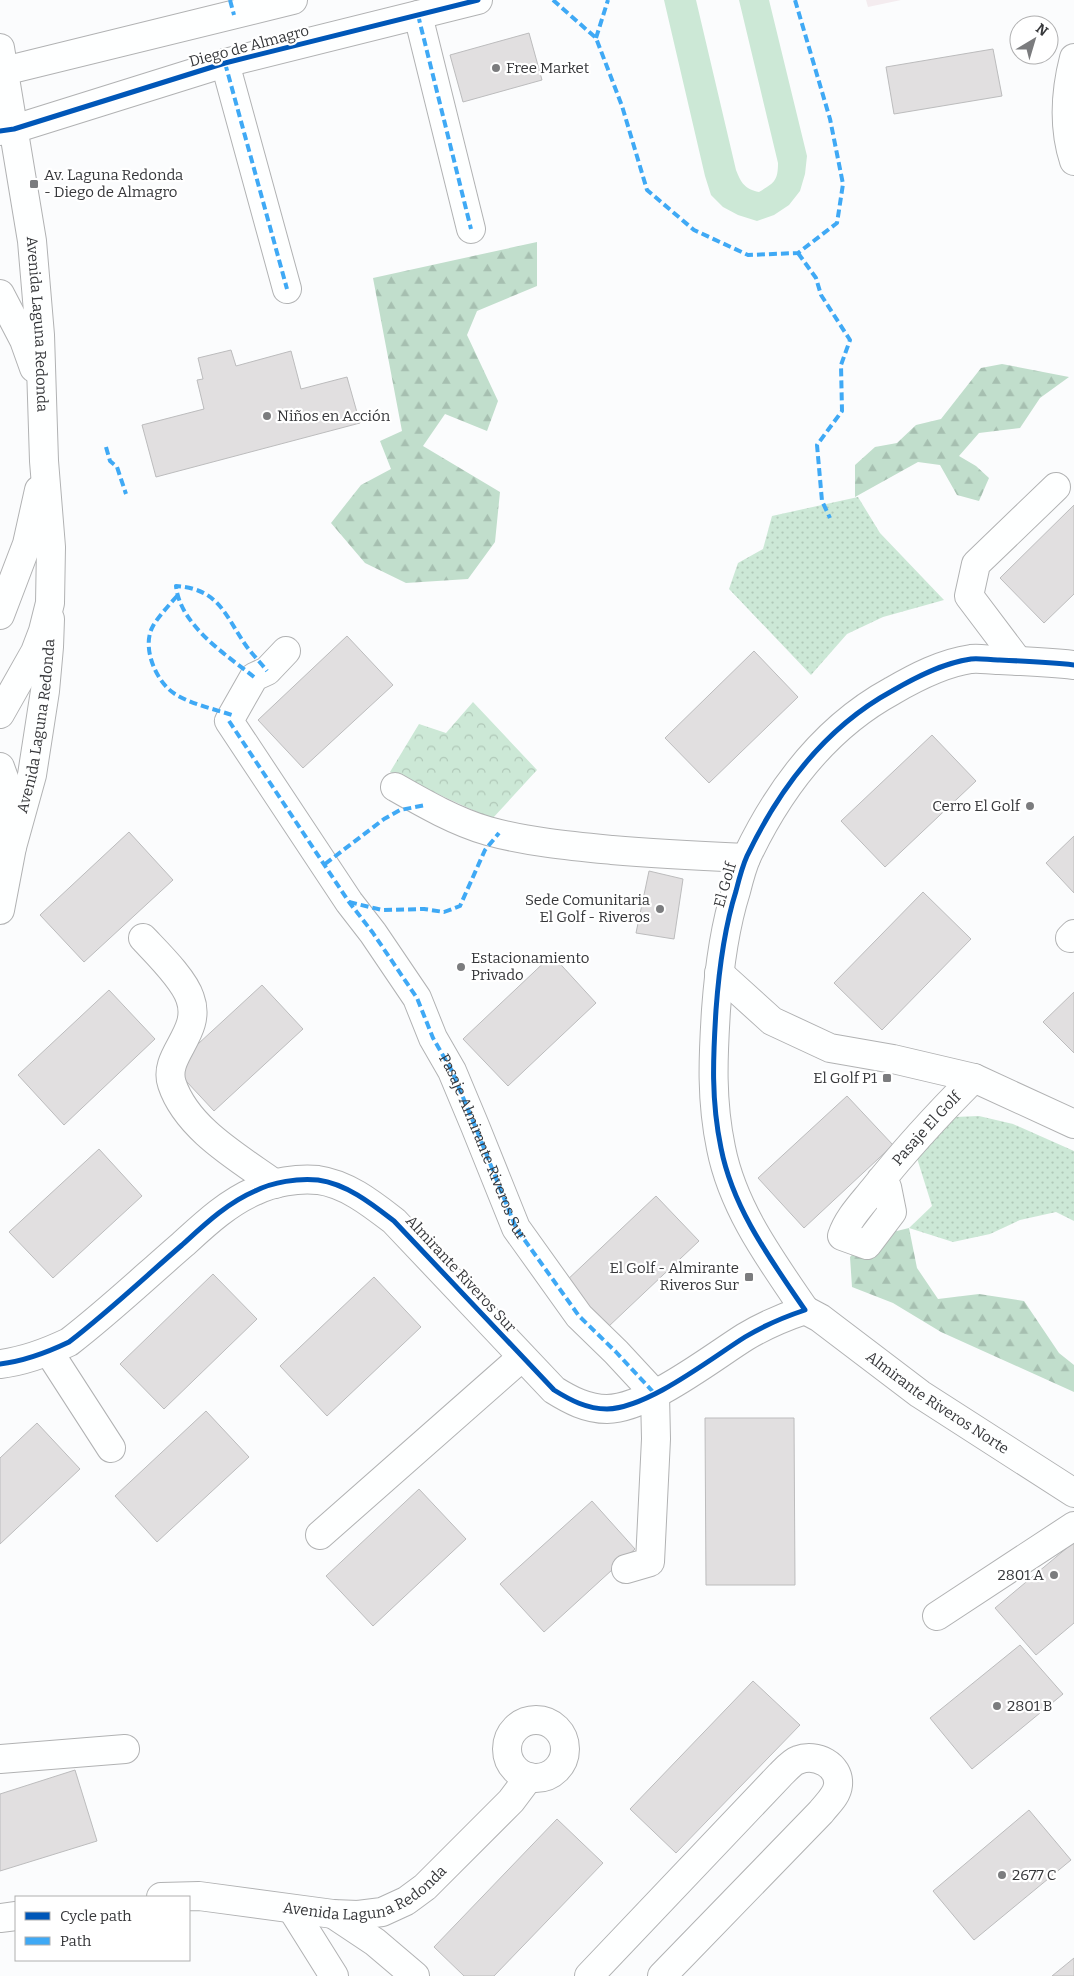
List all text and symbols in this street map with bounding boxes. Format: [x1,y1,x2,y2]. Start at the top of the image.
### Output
north arrow [1009,15,1059,65]
text: N [1032,20,1051,40]
street label: Diego de Almagro [187,21,311,71]
place label: Free Market [506,59,590,77]
marker: Free Market [490,62,502,74]
place label: Av. Laguna Redonda - Diego de Almagro [44,166,183,201]
marker: Av. Laguna Redonda - Diego de Almagro [28,178,40,190]
street label: Avenida Laguna Redonda [23,236,51,412]
place label: Niños en Acción [277,407,391,425]
marker: Niños en Acción [261,410,273,422]
street label: Avenida Laguna Redonda [13,639,58,815]
place label: Cerro El Golf [932,797,1022,815]
marker: Cerro El Golf [1024,800,1036,812]
street label: El Golf [710,859,740,910]
place label: Sede Comunitaria El Golf - Riveros [525,891,650,926]
marker: Sede Comunitaria El Golf - Riveros [654,903,666,915]
place label: Estacionamiento Privado [471,949,589,984]
marker: Estacionamiento Privado [455,961,467,973]
street label: Pasaje Almirante Riveros Sur [435,1050,531,1244]
place label: El Golf P1 [813,1069,877,1087]
marker: El Golf P1 [881,1072,893,1084]
street label: Pasaje El Golf [888,1087,966,1169]
street label: Almirante Riveros Sur [402,1212,520,1336]
place label: El Golf - Almirante Riveros Sur [609,1259,739,1294]
marker: El Golf - Almirante Riveros Sur [743,1271,755,1283]
street label: Almirante Riveros Norte [863,1347,1012,1458]
place label: 2801 A [998,1566,1044,1584]
marker: 2801 A [1048,1569,1060,1581]
place label: 2801 B [1007,1697,1053,1715]
marker: 2801 B [991,1700,1003,1712]
street label: Avenida Laguna Redonda [282,1862,450,1924]
place label: 2677 C [1012,1866,1057,1884]
marker: 2677 C [996,1869,1008,1881]
legend [15,1896,190,1961]
text: Cycle path [60,1907,132,1925]
text: Path [60,1932,92,1950]

